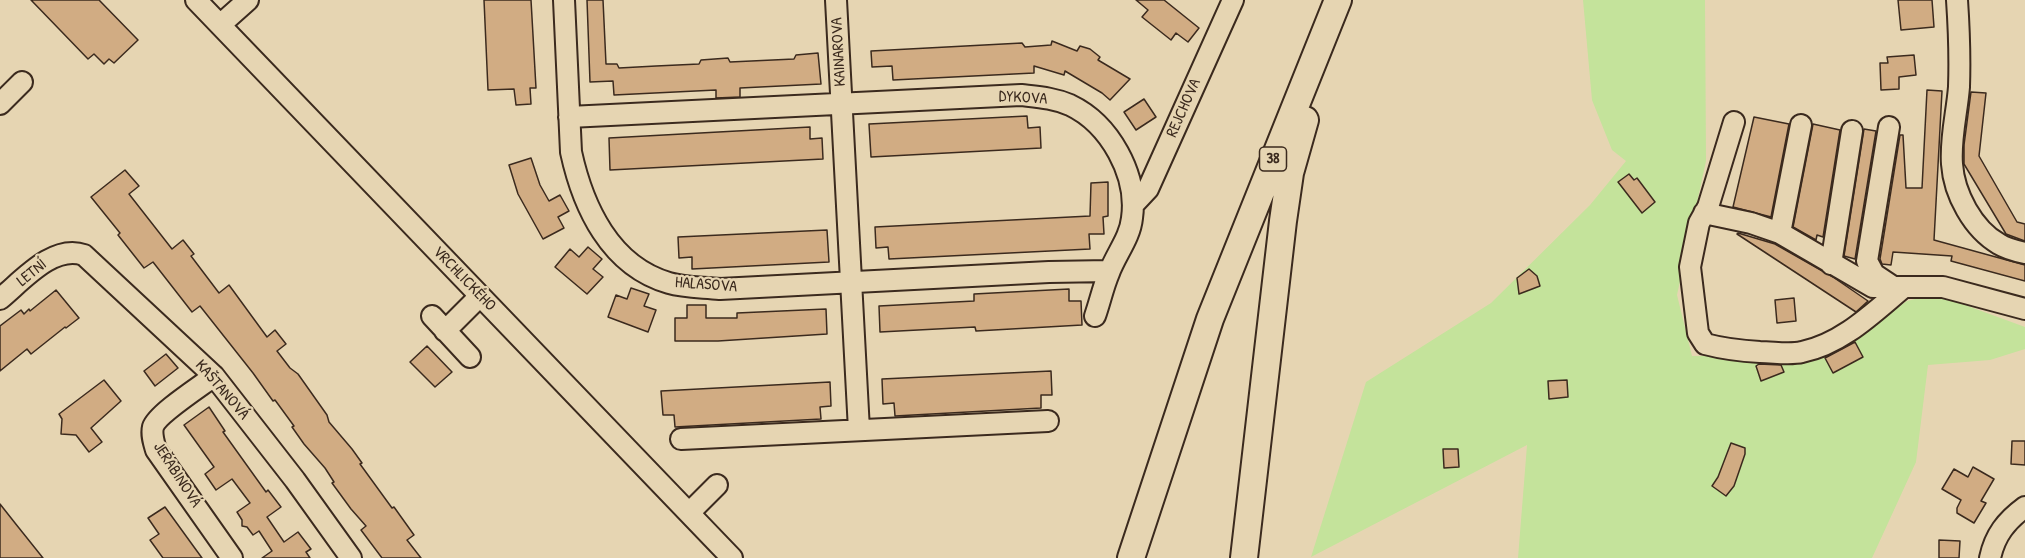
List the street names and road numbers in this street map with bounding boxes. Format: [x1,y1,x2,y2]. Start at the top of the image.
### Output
street label: KAINAROVA [828,17,850,87]
street label: REJCHOVA [1163,76,1205,140]
street label: DYKOVA [998,87,1048,109]
road number: 38 [1260,147,1286,171]
street label: VRCHLICKÉHO [428,243,500,315]
street label: LETNÍ [13,255,51,291]
street label: HALASOVA [674,273,738,297]
street label: KAŠTANOVÁ [191,356,253,424]
street label: JEŘABINOVÁ [149,439,205,511]

